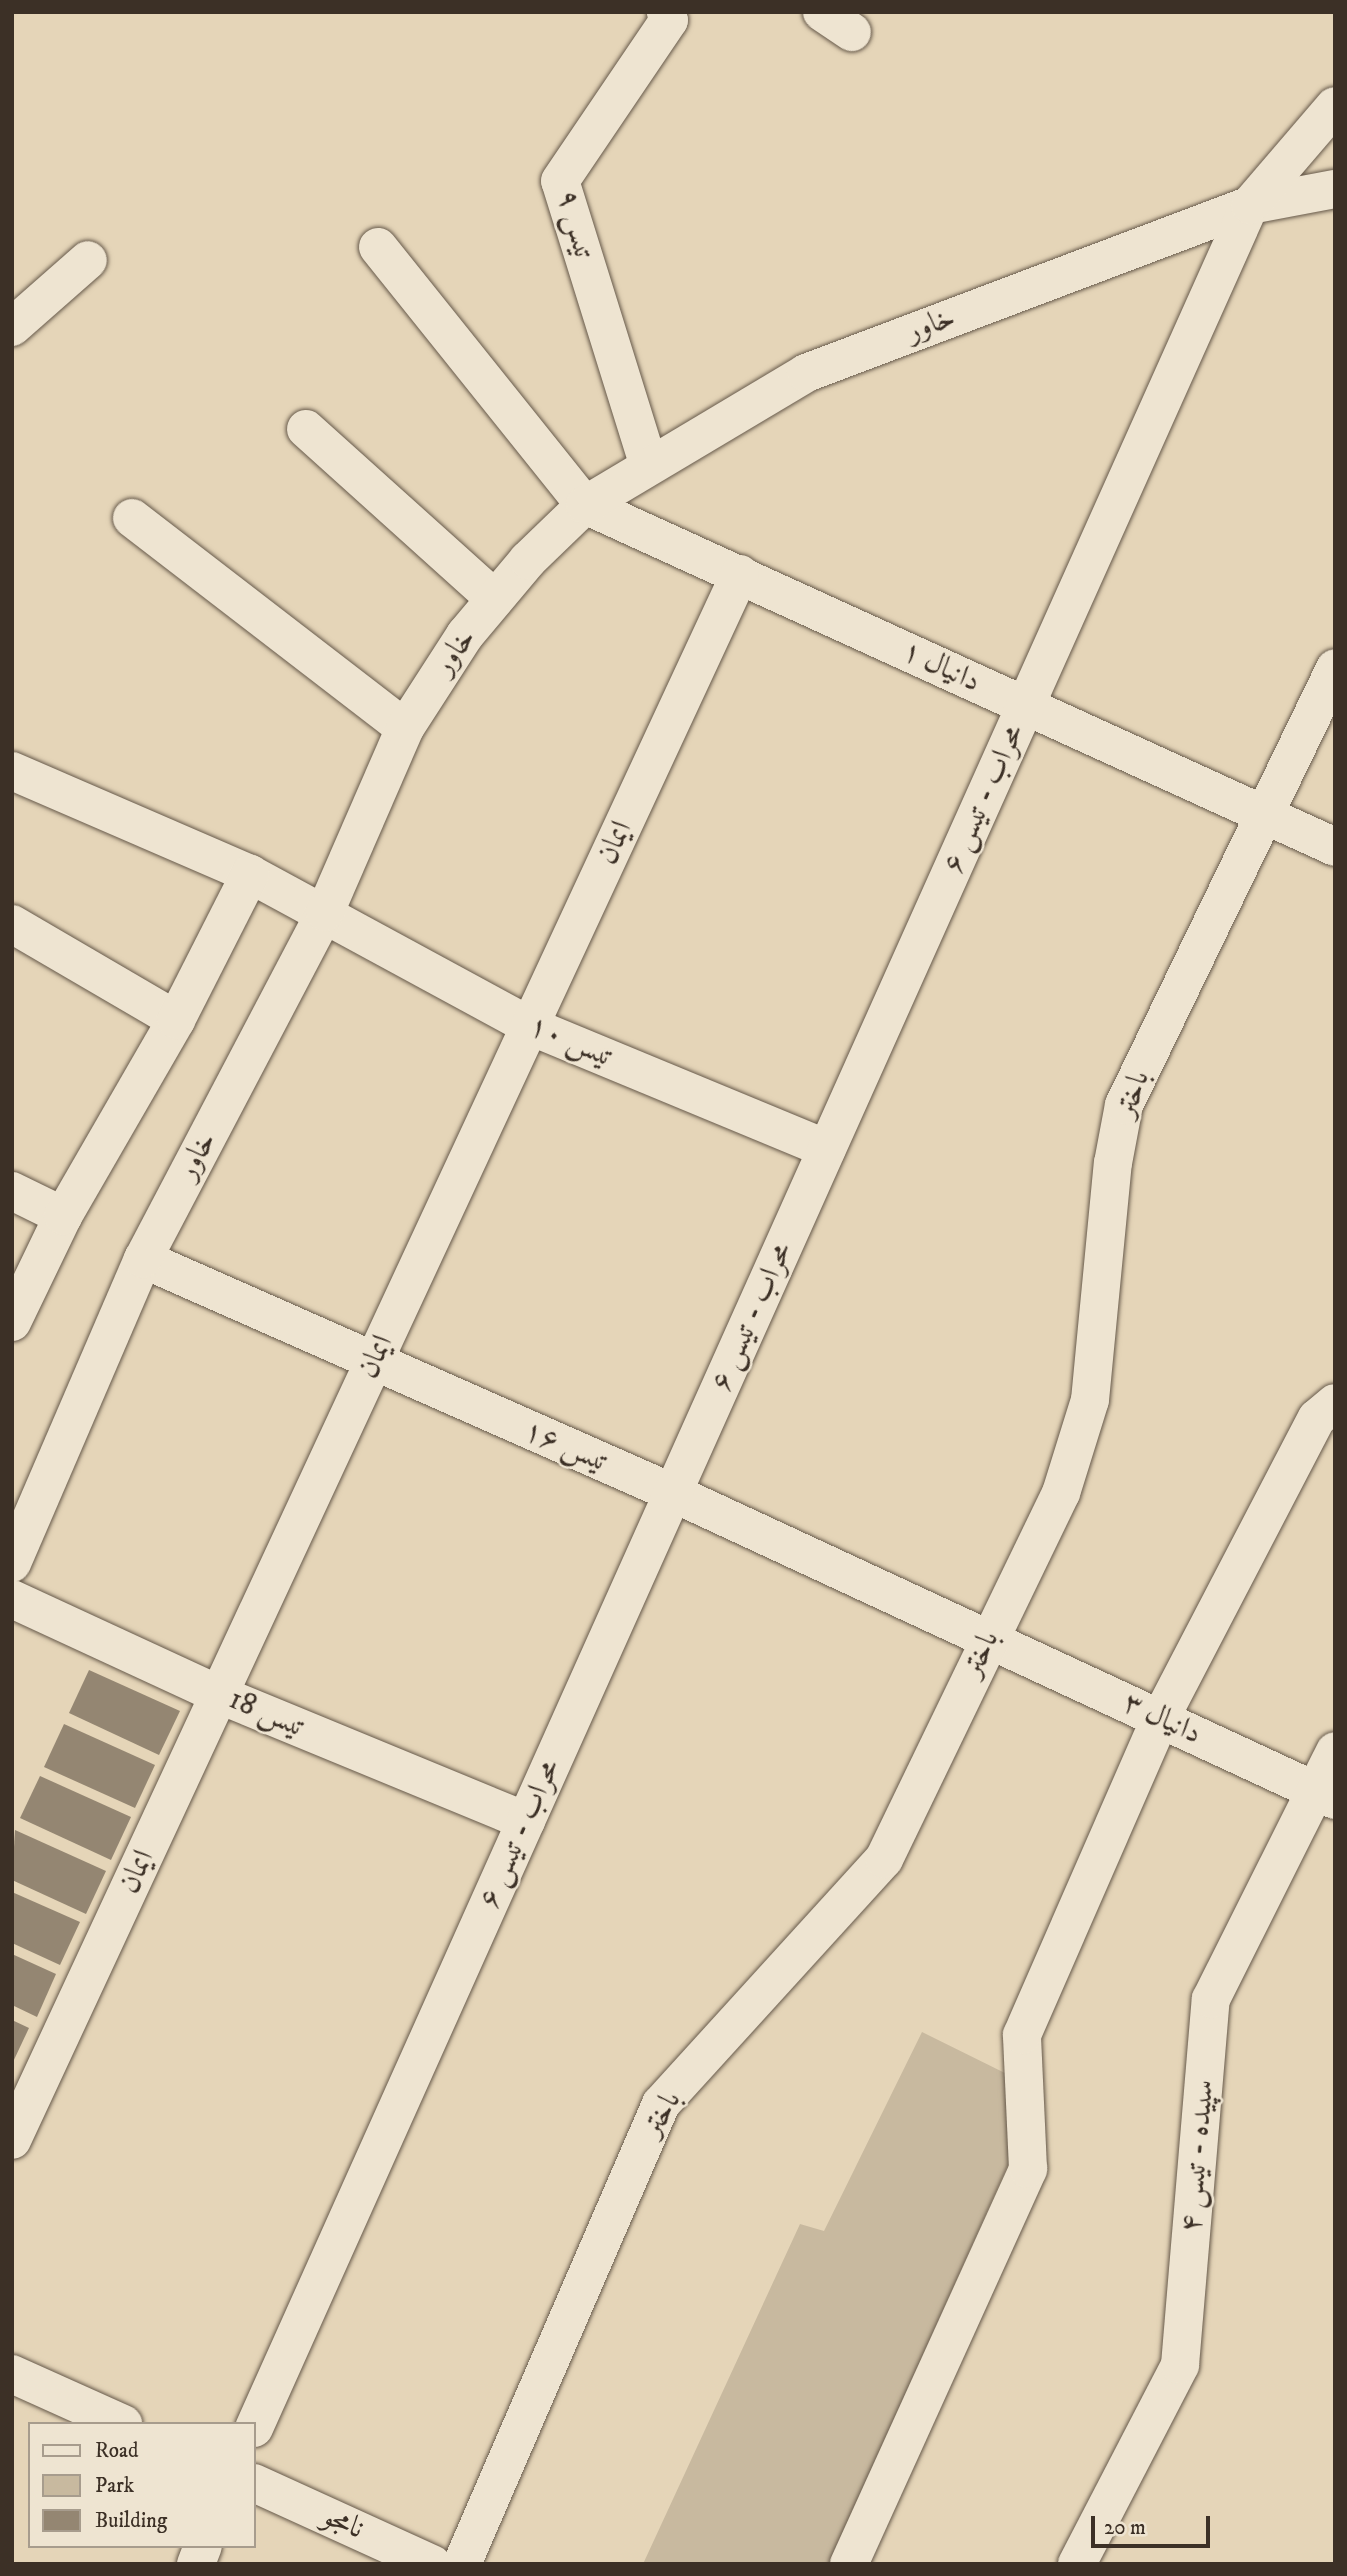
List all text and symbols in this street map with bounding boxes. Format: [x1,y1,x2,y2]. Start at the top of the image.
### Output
street label: تیس ۹ [548,186,602,264]
street label: خاور [902,299,960,351]
street label: خاور [426,622,484,682]
street label: دانیال ۱ [896,633,986,701]
street label: محراب - تیس ۶ [935,719,1033,879]
street label: ایمان [589,816,641,870]
street label: تیس ۱۰ [523,1008,619,1076]
street label: باختر [1108,1066,1158,1122]
street label: خاور [170,1126,224,1186]
street label: محراب - تیس ۶ [703,1237,801,1397]
street label: ایمان [350,1330,402,1384]
street label: تیس ۱۶ [518,1413,614,1481]
street label: باختر [954,1625,1008,1683]
street label: تیس 18 [223,1682,311,1746]
street label: دانیال ۳ [1117,1685,1207,1753]
street label: محراب - تیس ۶ [471,1754,569,1914]
street label: ایمان [111,1845,163,1899]
street label: سپیده - تیس ۴ [1173,2078,1223,2234]
street label: باختر [634,2084,690,2144]
legend [28,2422,256,2548]
text: Road [95,2438,139,2464]
text: Park [95,2473,134,2499]
street label: نامجو [317,2498,369,2548]
scale bar [1095,2502,1214,2546]
text: Building [95,2508,167,2534]
text: 20 m [1104,2515,1146,2541]

